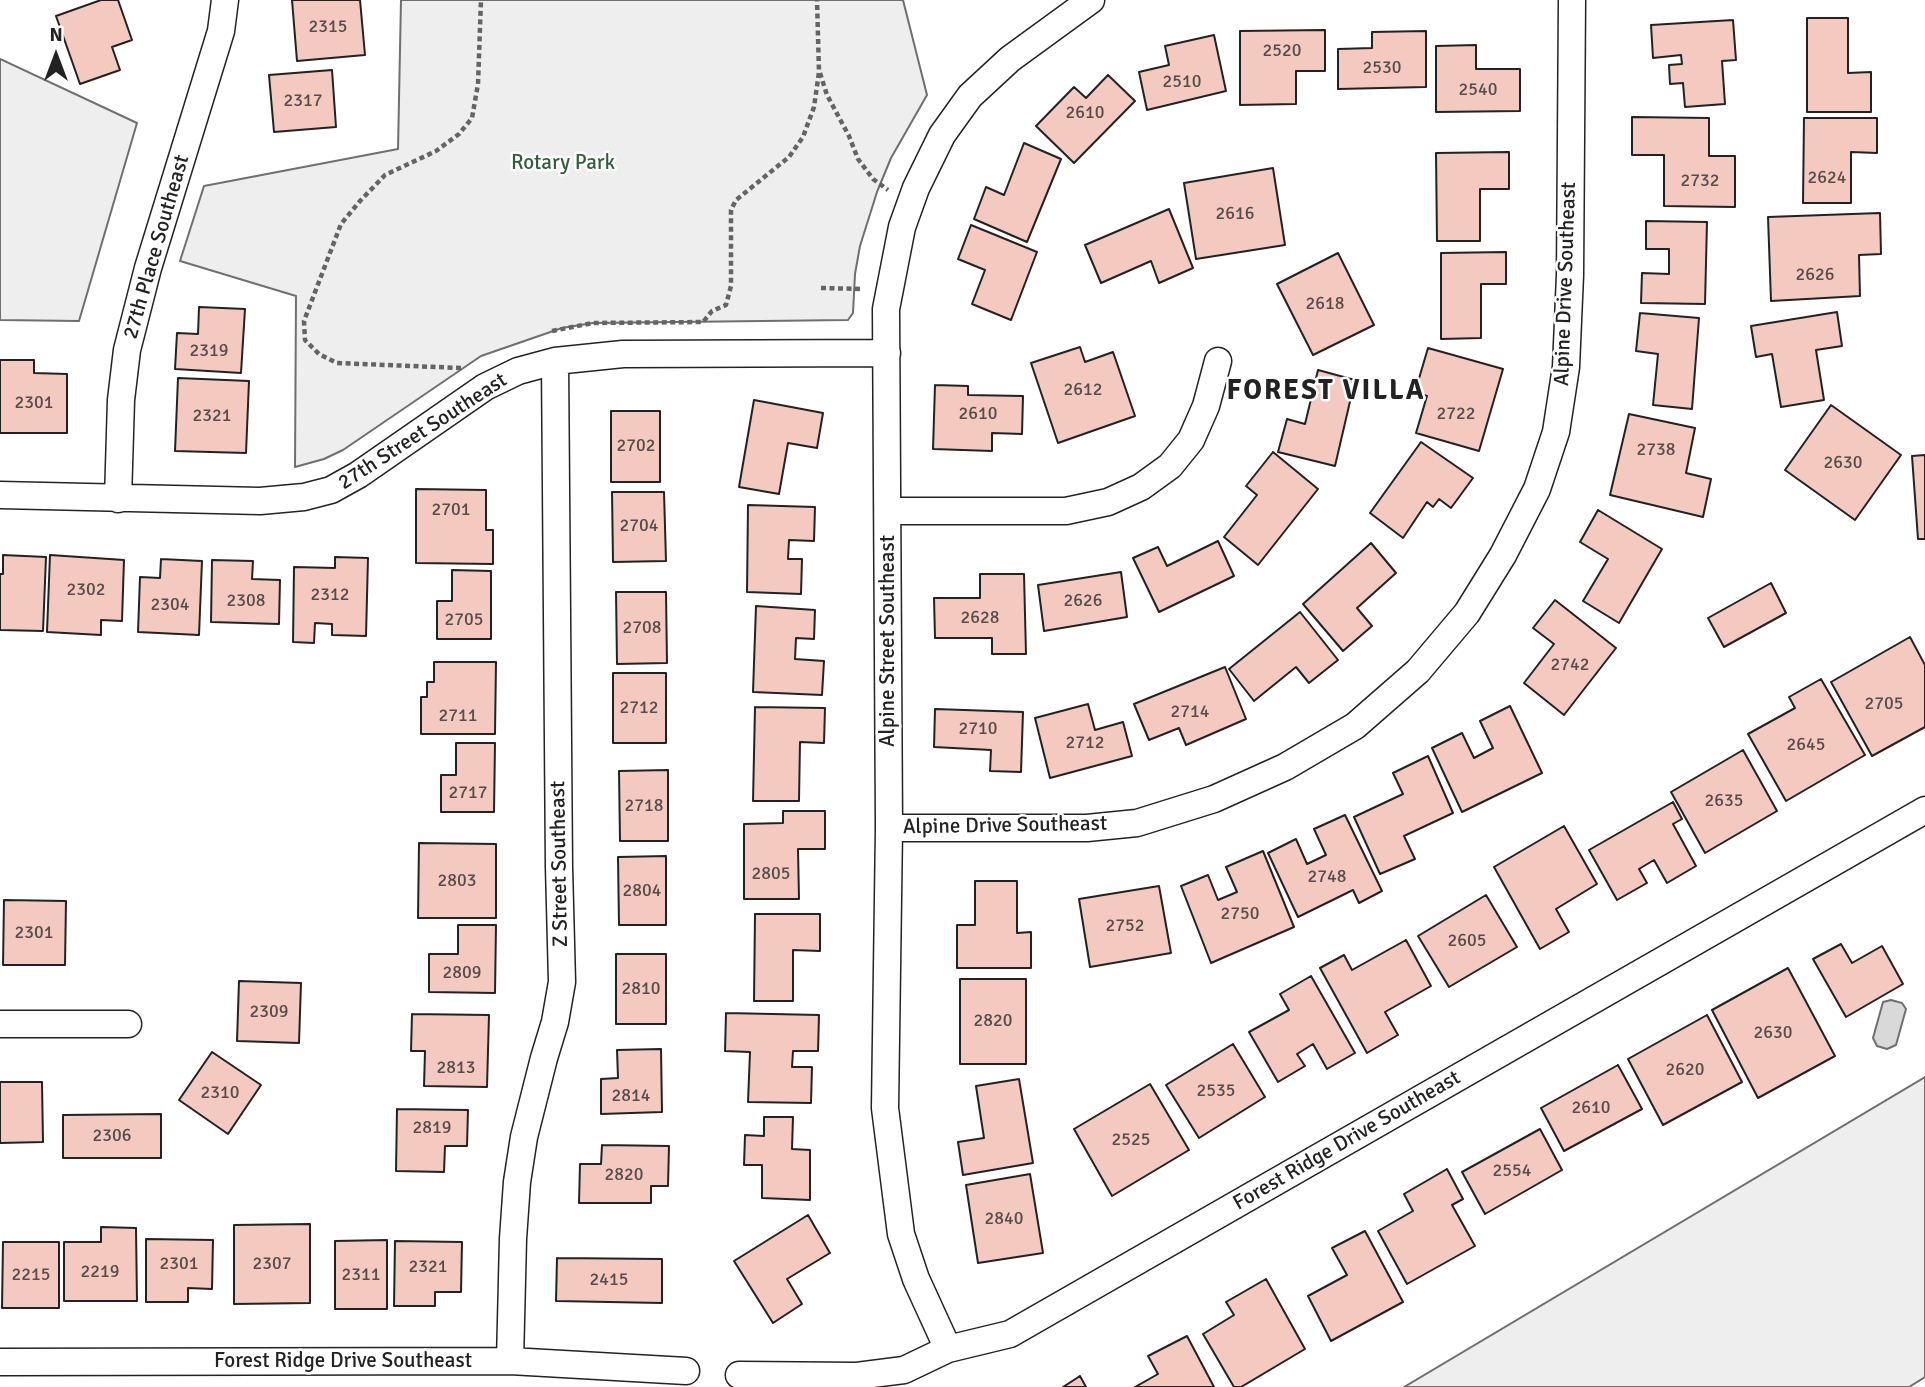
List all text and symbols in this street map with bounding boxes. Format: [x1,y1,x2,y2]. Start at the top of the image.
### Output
house number: 2315 [309,16,347,38]
north arrow [21,21,91,91]
text: N [49,23,63,47]
house number: 2520 [1263,40,1301,62]
house number: 2530 [1363,57,1401,79]
house number: 2510 [1163,71,1201,93]
house number: 2540 [1459,79,1497,101]
house number: 2317 [284,90,322,112]
house number: 2610 [1066,102,1104,124]
park label: Rotary Park [511,150,615,176]
street label: 27th Place Southeast [119,152,195,342]
house number: 2624 [1808,167,1846,189]
house number: 2732 [1681,170,1719,192]
street label: Alpine Drive Southeast [1550,181,1582,387]
house number: 2616 [1216,203,1254,225]
house number: 2626 [1796,264,1834,286]
house number: 2618 [1306,293,1344,315]
house number: 2319 [190,340,228,362]
street label: 27th Street Southeast [334,368,512,496]
district label: FOREST VILLA [1228,375,1424,409]
house number: 2612 [1064,379,1102,401]
house number: 2301 [15,392,53,414]
house number: 2610 [959,403,997,425]
house number: 2722 [1437,403,1475,425]
house number: 2321 [193,405,231,427]
house number: 2702 [617,435,655,457]
house number: 2738 [1637,439,1675,461]
house number: 2630 [1824,452,1862,474]
house number: 2701 [432,499,470,521]
house number: 2704 [620,515,658,537]
street label: Alpine Street Southeast [875,535,901,747]
house number: 2302 [67,579,105,601]
house number: 2312 [311,584,349,606]
house number: 2308 [227,590,265,612]
house number: 2626 [1064,590,1102,612]
house number: 2304 [151,594,189,616]
house number: 2628 [961,607,999,629]
house number: 2705 [445,609,483,631]
house number: 2708 [623,617,661,639]
house number: 2742 [1551,654,1589,676]
house number: 2705 [1865,693,1903,715]
house number: 2712 [620,697,658,719]
house number: 2714 [1171,701,1209,723]
house number: 2711 [439,705,477,727]
house number: 2710 [959,718,997,740]
house number: 2712 [1066,732,1104,754]
house number: 2645 [1787,734,1825,756]
street label: Z Street Southeast [546,781,574,947]
house number: 2717 [449,782,487,804]
house number: 2635 [1705,790,1743,812]
house number: 2718 [625,795,663,817]
street label: Alpine Drive Southeast [903,812,1107,840]
house number: 2805 [752,863,790,885]
house number: 2748 [1308,866,1346,888]
house number: 2803 [438,870,476,892]
house number: 2804 [623,880,661,902]
house number: 2750 [1221,903,1259,925]
house number: 2752 [1106,915,1144,937]
house number: 2301 [15,922,53,944]
house number: 2605 [1448,930,1486,952]
house number: 2809 [443,962,481,984]
house number: 2810 [622,978,660,1000]
house number: 2309 [250,1001,288,1023]
house number: 2820 [974,1010,1012,1032]
house number: 2630 [1754,1022,1792,1044]
house number: 2813 [437,1057,475,1079]
house number: 2620 [1666,1059,1704,1081]
street label: Forest Ridge Drive Southeast [1229,1066,1465,1216]
house number: 2535 [1197,1080,1235,1102]
house number: 2310 [201,1082,239,1104]
house number: 2814 [612,1085,650,1107]
house number: 2610 [1572,1097,1610,1119]
house number: 2819 [413,1117,451,1139]
house number: 2306 [93,1125,131,1147]
house number: 2525 [1112,1129,1150,1151]
house number: 2554 [1493,1160,1531,1182]
house number: 2820 [605,1164,643,1186]
house number: 2840 [985,1208,1023,1230]
house number: 2301 [160,1253,198,1275]
house number: 2307 [253,1253,291,1275]
house number: 2321 [409,1256,447,1278]
house number: 2219 [81,1261,119,1283]
house number: 2215 [12,1264,50,1286]
house number: 2311 [342,1264,380,1286]
house number: 2415 [590,1269,628,1291]
street label: Forest Ridge Drive Southeast [214,1348,472,1374]

